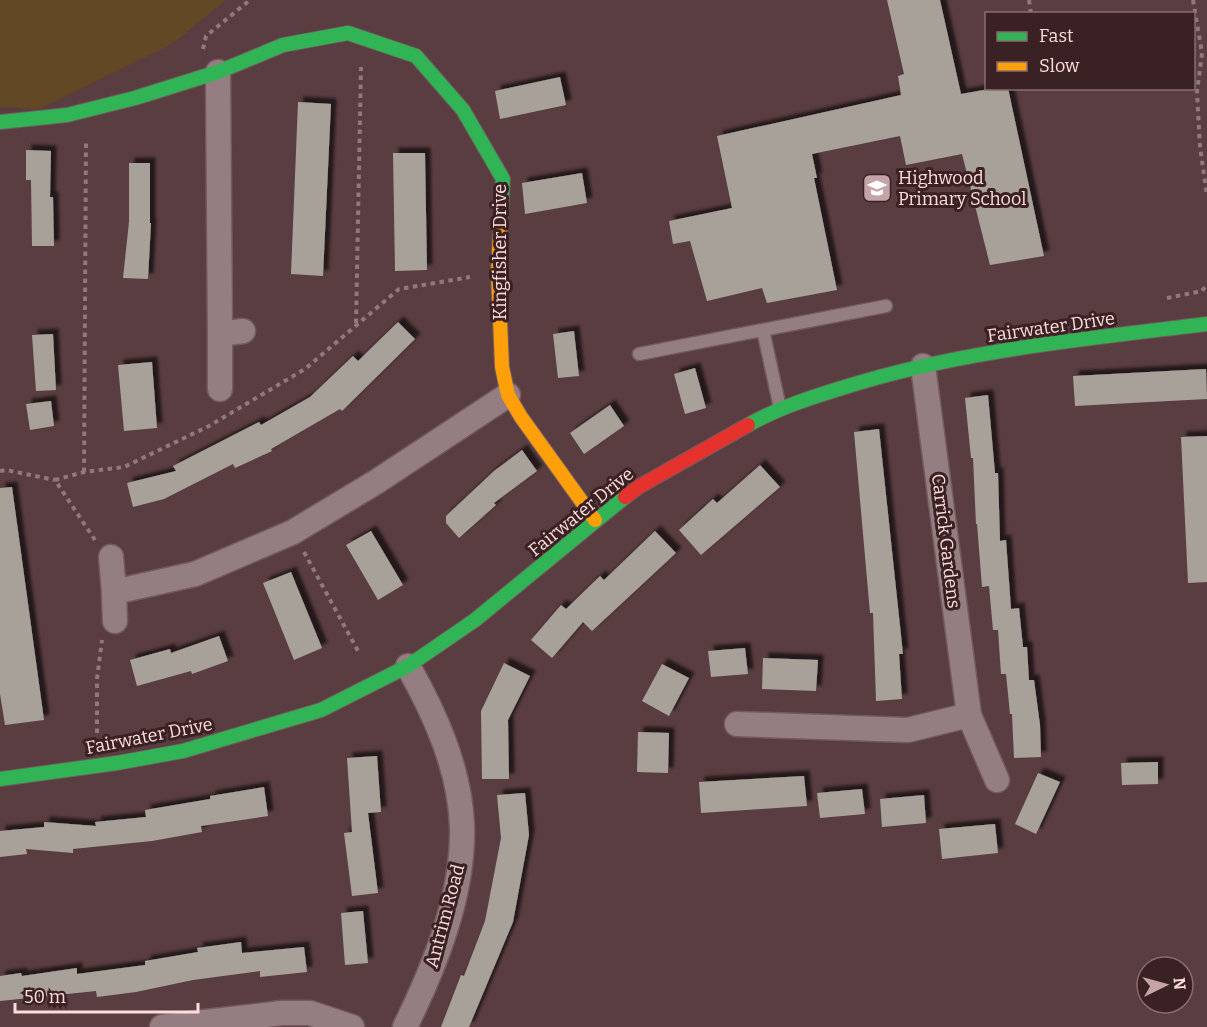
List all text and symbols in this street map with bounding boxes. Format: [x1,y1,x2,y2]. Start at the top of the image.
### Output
legend [985,12,1195,90]
text: Fast [1039,25,1074,47]
text: Slow [1039,55,1080,77]
place label: Highwood Primary School [898,167,1027,210]
school or university icon: Highwood Primary School [861,172,893,204]
street label: Kingfisher Drive [489,184,511,320]
street label: Fairwater Drive [986,307,1116,347]
street label: Fairwater Drive [524,463,638,561]
street label: Carrick Gardens [927,472,965,610]
street label: Fairwater Drive [84,713,214,759]
street label: Antrim Road [421,861,469,970]
north arrow [1135,955,1195,1015]
scale bar [15,976,198,1014]
text: N [1169,977,1189,991]
text: 50 m [24,986,66,1008]

